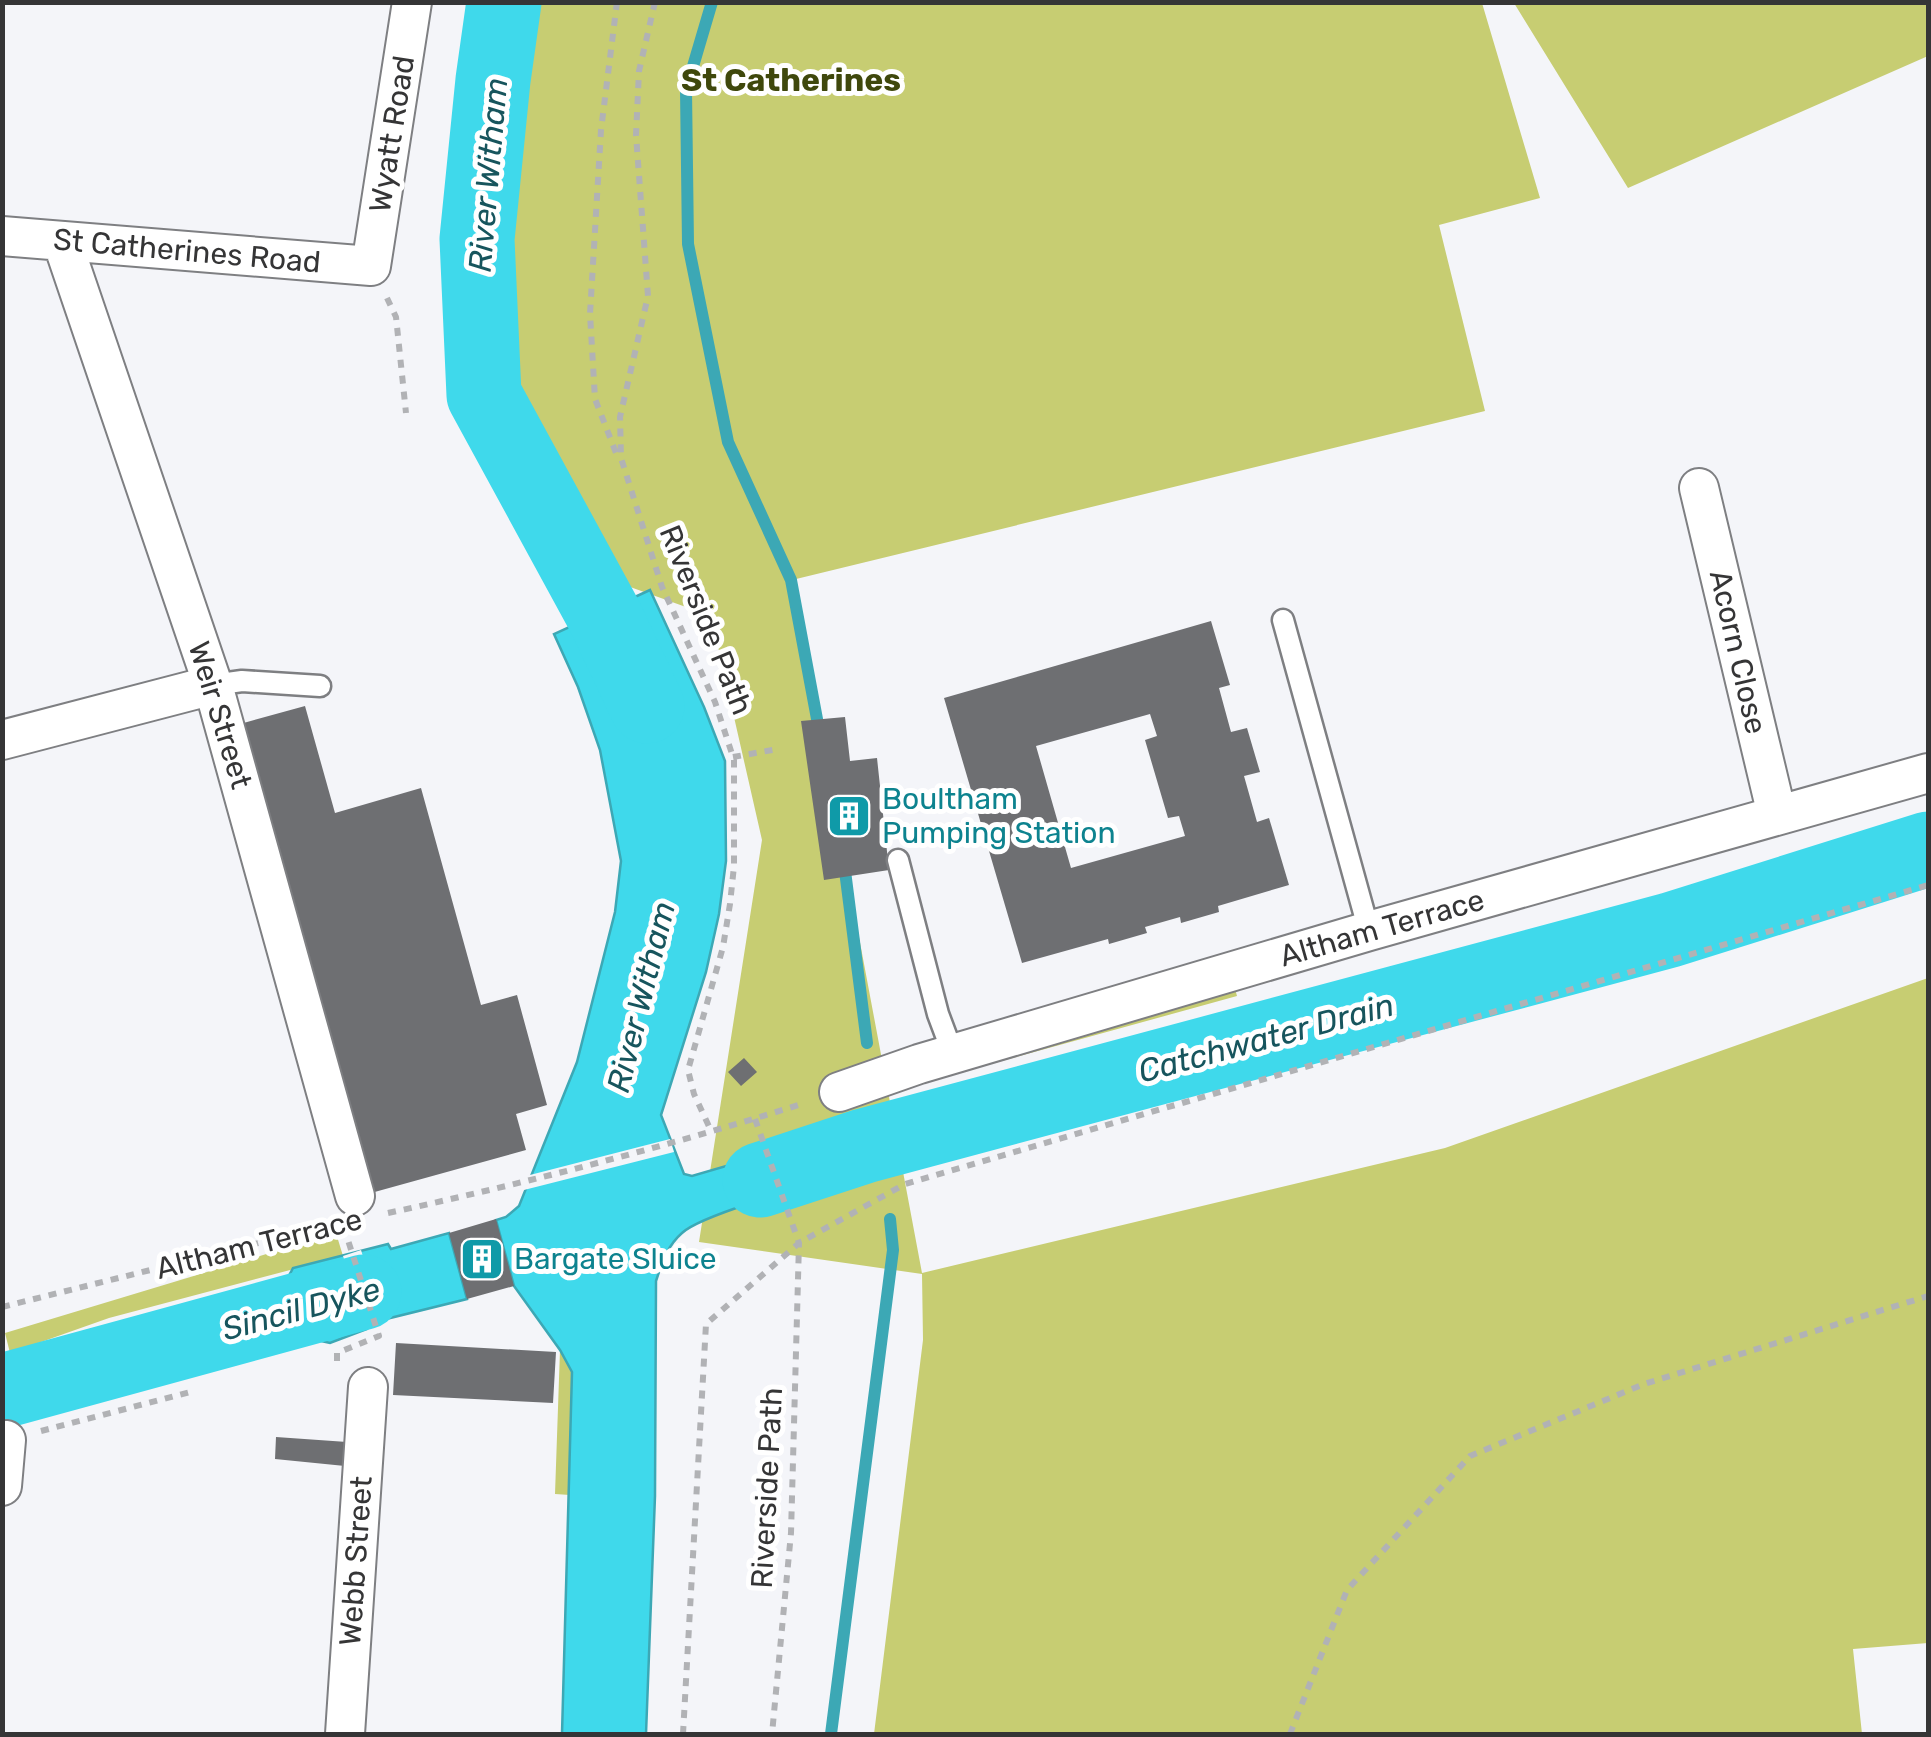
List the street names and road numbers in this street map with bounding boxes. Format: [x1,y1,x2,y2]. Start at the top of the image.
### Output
street label: Wyatt Road [362,53,422,215]
street label: St Catherines Road [52,221,322,281]
street label: Riverside Path [652,520,760,720]
street label: Acorn Close [1702,566,1774,738]
street label: Weir Street [181,637,260,793]
street label: Altham Terrace [1276,882,1488,974]
street label: Altham Terrace [152,1201,366,1287]
street label: Riverside Path [744,1387,790,1589]
street label: Webb Street [332,1475,380,1647]

